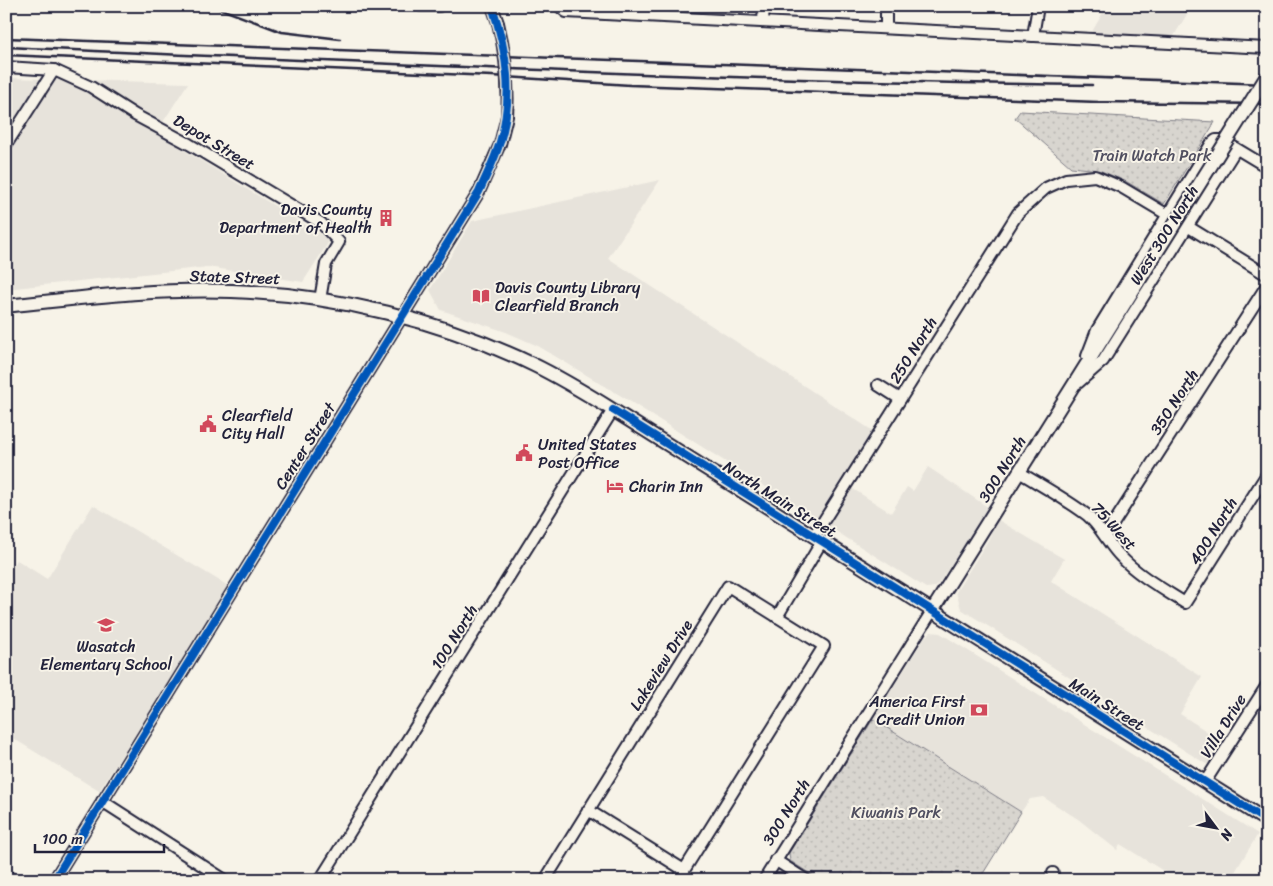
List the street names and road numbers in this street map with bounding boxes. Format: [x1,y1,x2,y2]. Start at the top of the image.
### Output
street label: Depot Street [167,106,261,178]
street label: West 300 North [1122,179,1206,291]
street label: State Street [189,261,281,293]
street label: 250 North [881,311,945,389]
street label: 350 North [1142,363,1206,441]
street label: Center Street [267,396,344,496]
street label: 300 North [970,430,1034,508]
street label: North Main Street [717,452,843,546]
street label: 400 North [1181,491,1245,571]
street label: 75 West [1084,495,1144,557]
street label: 100 North [423,599,485,675]
street label: Lakeview Drive [621,613,701,716]
street label: Main Street [1063,669,1151,739]
street label: Villa Drive [1192,688,1254,764]
street label: 300 North [754,773,818,851]

